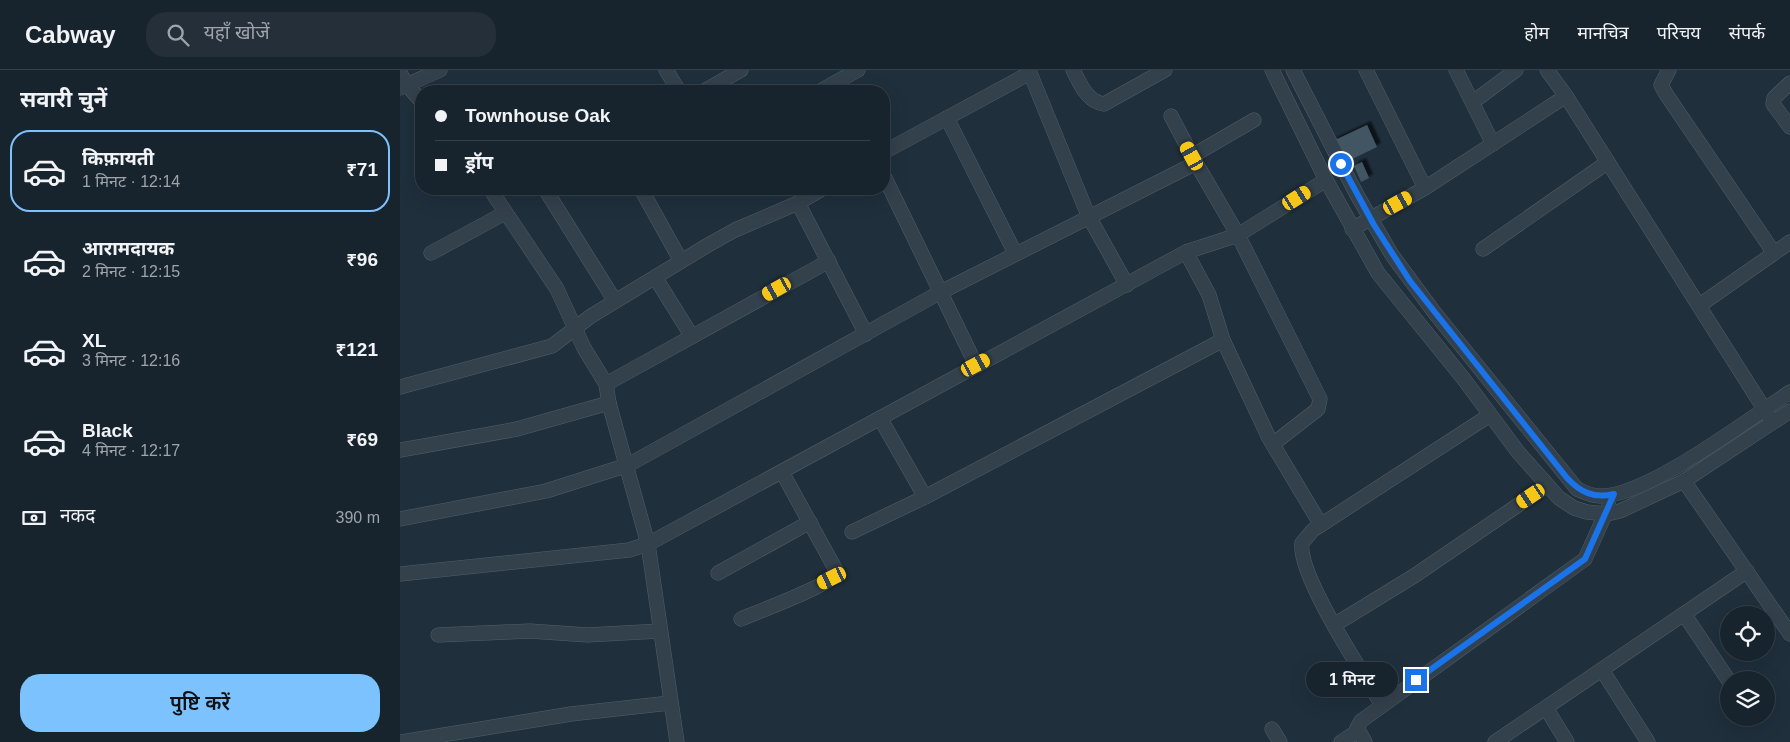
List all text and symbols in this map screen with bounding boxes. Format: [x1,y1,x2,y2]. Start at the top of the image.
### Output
search box [146,12,496,57]
text: Cabway [25,21,116,48]
icon: search [164,21,192,49]
text: यहाँ खोजें [204,22,270,43]
text: होम [1524,23,1549,43]
text: मानचित्र [1577,23,1629,43]
text: परिचय [1657,23,1701,43]
text: संपर्क [1729,23,1765,43]
text: सवारी चुनें [20,87,107,112]
text: Townhouse Oak [465,105,610,126]
car [1178,139,1205,173]
text: किफ़ायती [82,148,154,169]
icon: car [22,149,67,194]
text: ड्रॉप [465,152,493,173]
route start [1330,153,1352,175]
text: ₹71 [346,159,378,180]
text: 1 मिनट · 12:14 [82,173,180,190]
car [1280,184,1313,212]
car [1381,189,1414,217]
text: आरामदायक [82,238,174,259]
icon: car [22,239,67,284]
text: ₹96 [346,249,378,270]
text: 2 मिनट · 12:15 [82,263,180,280]
car [760,275,793,303]
icon: car [22,329,67,374]
text: XL [82,330,106,351]
text: ₹121 [336,339,378,360]
car [959,351,992,379]
text: 3 मिनट · 12:16 [82,352,180,369]
icon: car [22,419,67,464]
text: Black [82,420,133,441]
text: ₹69 [346,429,378,450]
text: 4 मिनट · 12:17 [82,442,180,459]
car [1514,481,1547,511]
icon: cash [20,504,48,532]
text: नकद [60,505,95,526]
text: 390 m [336,509,380,526]
car [815,565,848,591]
map controls [1720,606,1775,726]
button: locate [1720,606,1775,661]
callout: 1 मिनट [1306,662,1398,698]
route end [1405,669,1427,691]
text: 1 मिनट [1329,671,1375,688]
button: layers [1720,671,1775,726]
button: पुष्टि करें [20,674,380,732]

